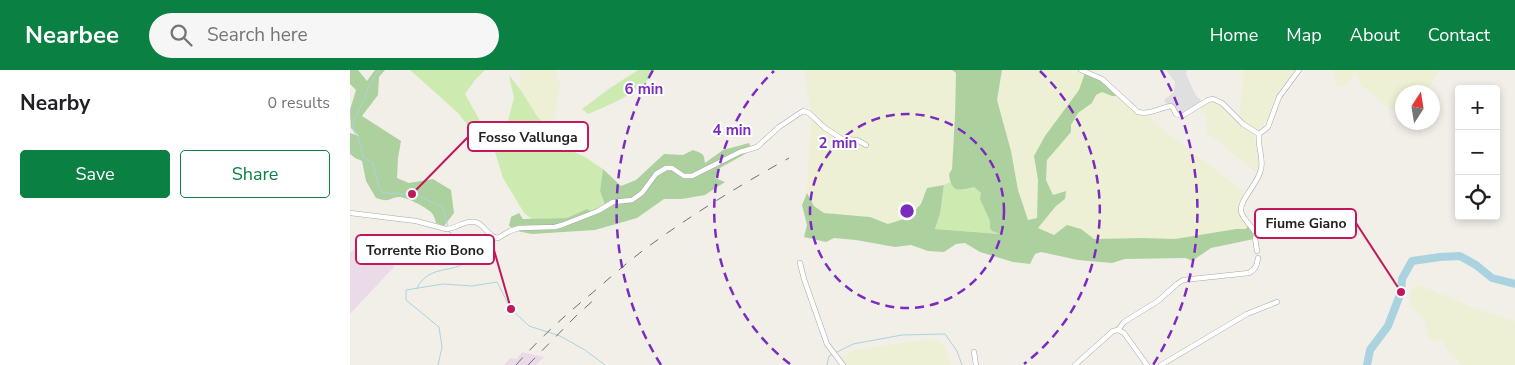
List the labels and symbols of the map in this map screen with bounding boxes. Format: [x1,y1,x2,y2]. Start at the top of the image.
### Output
text: 6 min [625,79,663,99]
north arrow [1395,85,1440,130]
text: 4 min [713,120,751,140]
callout: Fosso Vallunga [468,122,588,151]
text: Fosso Vallunga [478,128,578,147]
text: 2 min [819,133,857,153]
centre of rings [898,202,916,220]
callout: Fiume Giano [1255,209,1356,238]
text: Fiume Giano [1266,214,1346,233]
callout: Torrente Rio Bono [356,235,494,264]
text: Torrente Rio Bono [366,241,484,260]

